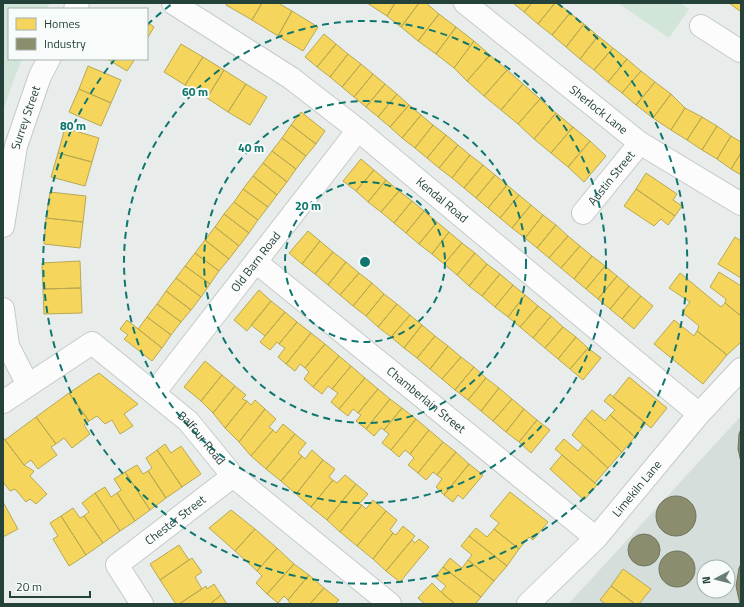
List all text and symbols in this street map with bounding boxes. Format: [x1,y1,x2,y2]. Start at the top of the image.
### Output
legend [8,8,148,60]
text: Homes [44,14,80,33]
text: Industry [44,34,86,53]
street label: Sherlock Lane [565,80,632,139]
street label: Surrey Street [6,82,45,151]
text: 60 m [182,82,208,101]
text: 80 m [60,116,86,135]
text: 40 m [238,138,264,157]
street label: Austin Street [583,146,640,209]
street label: Kendal Road [412,172,473,227]
text: 20 m [295,196,321,215]
street label: Old Barn Road [226,227,285,296]
centre of rings [358,255,372,269]
street label: Chamberlain Street [383,362,471,438]
street label: Balfour Road [174,406,230,469]
street label: Limekiln Lane [607,456,666,521]
street label: Chester Street [141,490,210,549]
north arrow [696,559,736,599]
scale bar [10,573,90,599]
text: N [698,575,714,585]
text: 20 m [16,577,42,596]

